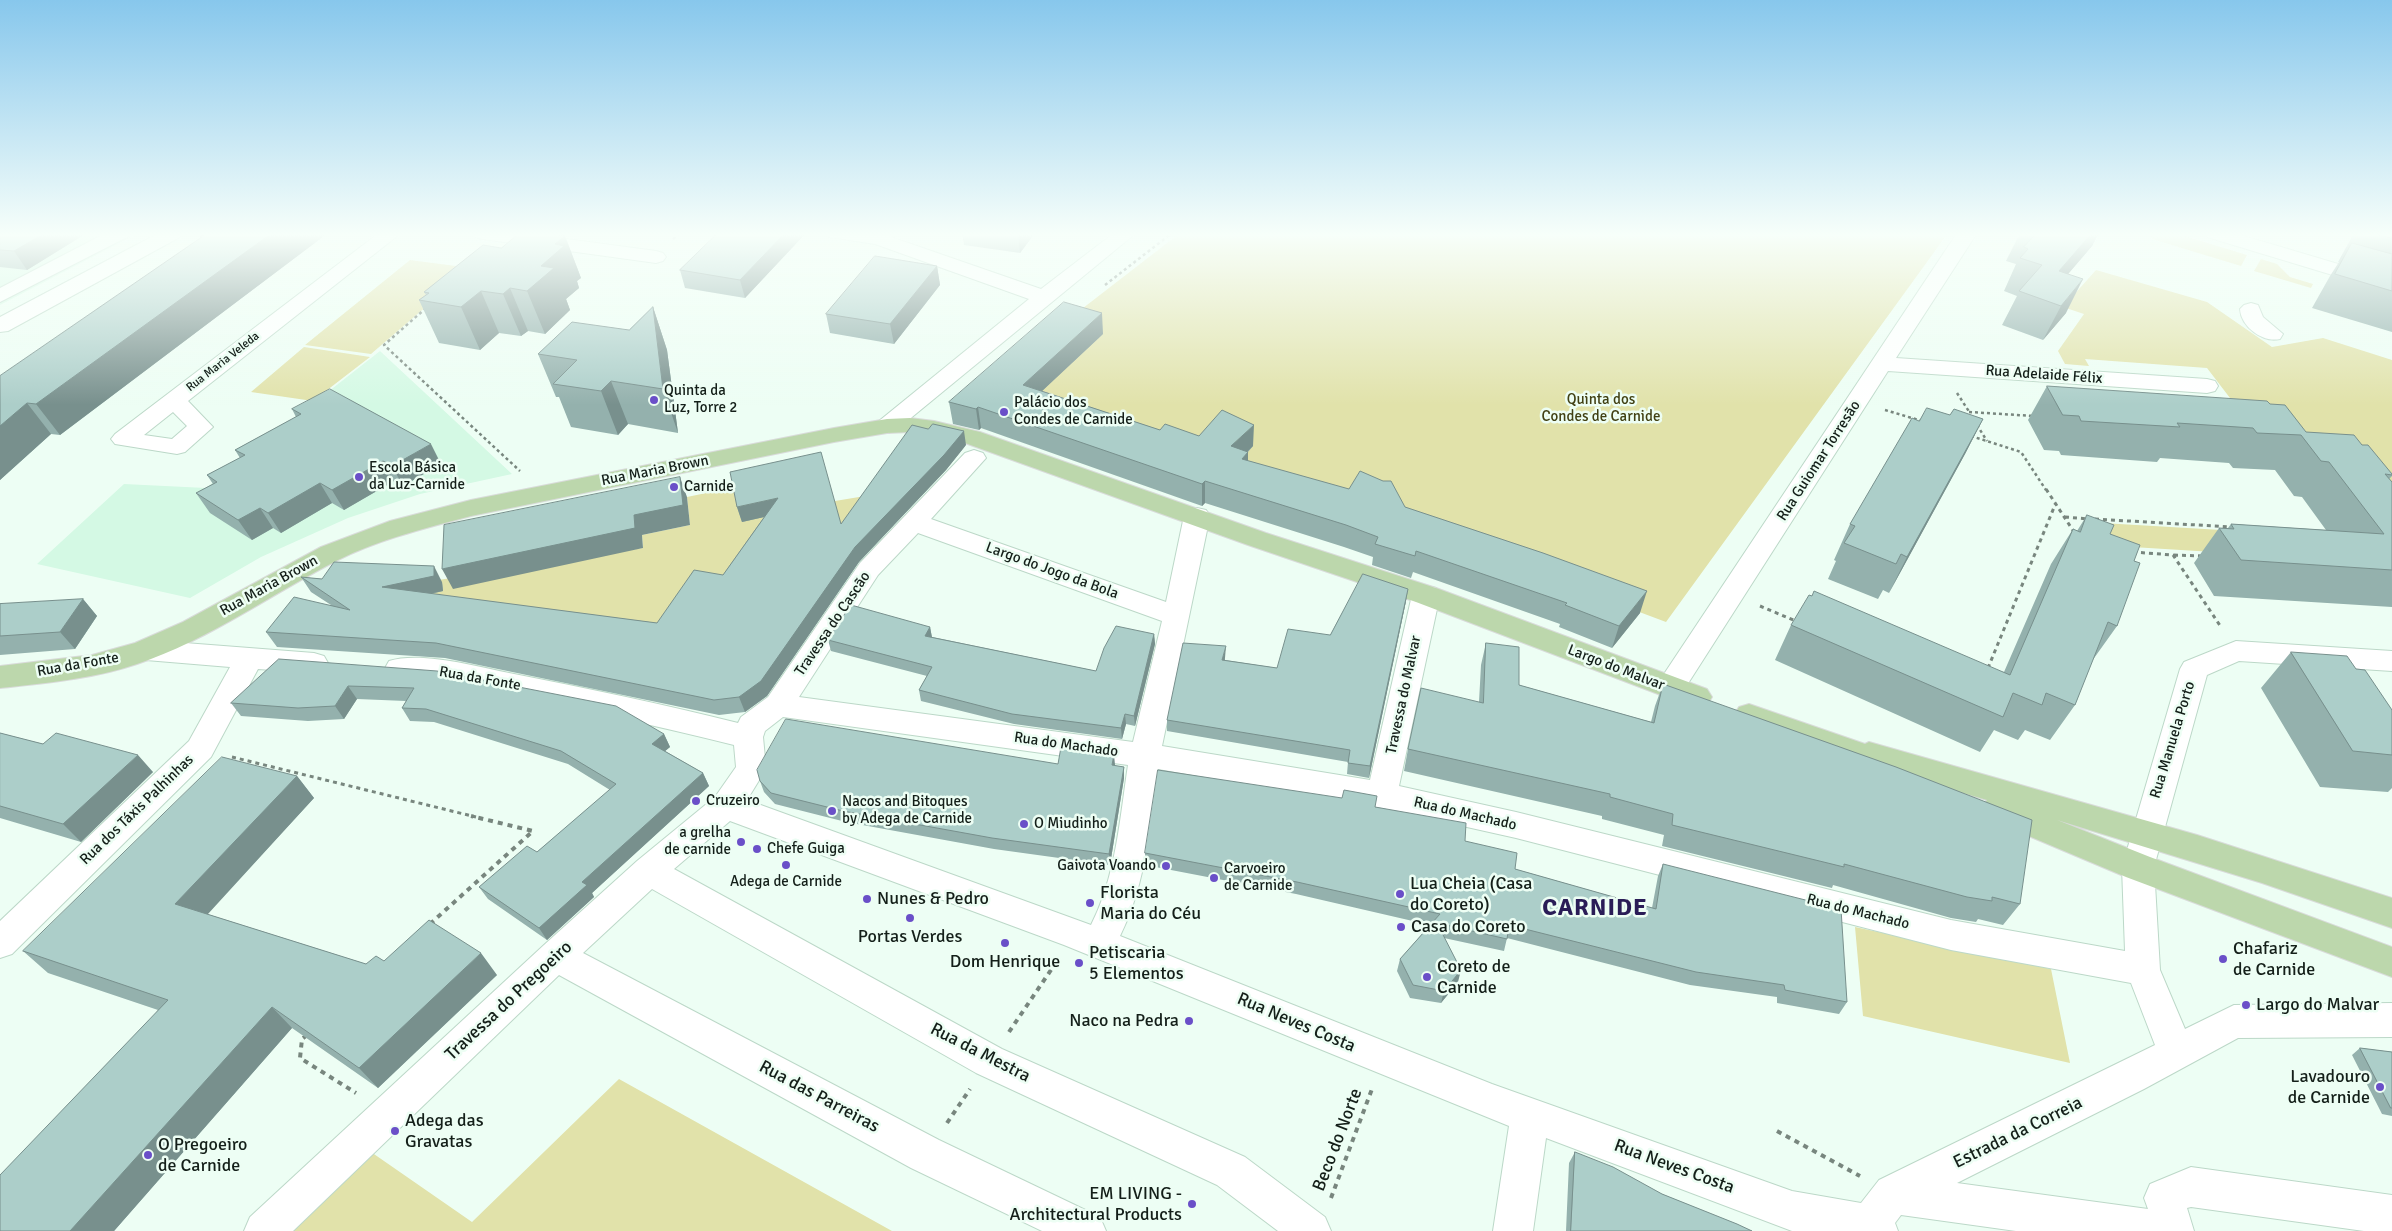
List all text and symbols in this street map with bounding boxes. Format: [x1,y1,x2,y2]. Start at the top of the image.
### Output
street label: Rua Maria Veleda [184,329,262,395]
street label: Rua Adelaide Félix [1985,362,2103,388]
place label: Quinta da Luz, Torre 2 [664,382,737,417]
park label: Quinta dos Condes de Carnide [1542,391,1660,426]
marker: Quinta da Luz, Torre 2 [648,394,660,406]
place label: Palácio dos Condes de Carnide [1014,394,1133,429]
street label: Rua Guiomar Torresão [1773,397,1865,525]
marker: Palácio dos Condes de Carnide [998,406,1010,418]
street label: Rua Maria Brown [600,452,710,490]
place label: Escola Básica da Luz-Carnide [369,459,465,494]
marker: Escola Básica da Luz-Carnide [353,471,365,483]
place label: Carnide [684,478,734,496]
marker: Carnide [668,481,680,493]
street label: Largo do Jogo da Bola [983,539,1121,603]
street label: Rua Maria Brown [217,552,321,620]
street label: Travessa do Cascão [791,568,875,680]
street label: Travessa do Malvar [1383,634,1425,756]
street label: Largo do Malvar [1565,641,1667,695]
street label: Rua da Fonte [36,649,120,681]
street label: Rua da Fonte [438,663,522,695]
street label: Rua Manuela Porto [2147,679,2199,801]
street label: Rua do Machado [1013,729,1119,761]
street label: Rua dos Táxis Palhinhas [76,751,198,869]
place label: Cruzeiro [706,792,760,810]
place label: Nacos and Bitoques by Adega de Carnide [842,793,972,828]
street label: Rua do Machado [1412,793,1518,835]
marker: Cruzeiro [690,795,702,807]
marker: Nacos and Bitoques by Adega de Carnide [826,805,838,817]
place label: O Miudinho [1034,815,1108,833]
marker: O Miudinho [1018,818,1030,830]
place label: a grelha de carnide [664,824,731,859]
marker: a grelha de carnide [735,836,747,848]
place label: Chefe Guiga [767,840,845,858]
marker: Chefe Guiga [751,843,763,855]
place label: Gaivota Voando [1057,857,1156,875]
marker: Adega de Carnide [780,859,792,871]
marker: Gaivota Voando [1160,860,1172,872]
place label: Carvoeiro de Carnide [1224,860,1293,895]
marker: Carvoeiro de Carnide [1208,872,1220,884]
place label: Adega de Carnide [730,873,842,891]
place label: Lua Cheia (Casa do Coreto) [1410,873,1532,916]
place label: Florista Maria do Céu [1100,882,1201,924]
place label: Nunes & Pedro [877,888,989,910]
marker: Lua Cheia (Casa do Coreto) [1394,888,1406,900]
street label: Rua do Machado [1805,891,1911,933]
marker: Nunes & Pedro [861,893,873,905]
district label: CARNIDE [1541,895,1649,923]
marker: Florista Maria do Céu [1084,897,1096,909]
marker: Portas Verdes [904,912,916,924]
place label: Casa do Coreto [1411,916,1526,938]
marker: Casa do Coreto [1395,921,1407,933]
place label: Portas Verdes [858,926,962,948]
street label: Travessa do Pregoeiro [441,937,577,1065]
marker: Dom Henrique [999,937,1011,949]
place label: Chafariz de Carnide [2233,938,2315,981]
place label: Petiscaria 5 Elementos [1089,942,1184,984]
place label: Dom Henrique [950,951,1060,973]
marker: Chafariz de Carnide [2217,953,2229,965]
place label: Coreto de Carnide [1437,956,1510,999]
marker: Petiscaria 5 Elementos [1073,957,1085,969]
marker: Coreto de Carnide [1421,971,1433,983]
street label: Rua Neves Costa [1234,988,1358,1058]
place label: Largo do Malvar [2256,994,2379,1016]
marker: Largo do Malvar [2240,999,2252,1011]
place label: Naco na Pedra [1069,1010,1179,1032]
marker: Naco na Pedra [1183,1015,1195,1027]
street label: Rua da Mestra [926,1019,1034,1087]
street label: Rua das Parreiras [755,1056,883,1138]
place label: Lavadouro de Carnide [2288,1066,2370,1108]
marker: Lavadouro de Carnide [2374,1081,2386,1093]
street label: Beco do Norte [1309,1086,1367,1194]
street label: Estrada da Correia [1950,1092,2086,1174]
place label: Adega das Gravatas [405,1110,484,1152]
marker: Adega das Gravatas [389,1125,401,1137]
place label: O Pregoeiro de Carnide [158,1134,247,1176]
street label: Rua Neves Costa [1611,1135,1737,1199]
marker: O Pregoeiro de Carnide [142,1149,154,1161]
place label: EM LIVING - Architectural Products [1009,1183,1182,1226]
marker: EM LIVING - Architectural Products [1186,1198,1198,1210]

